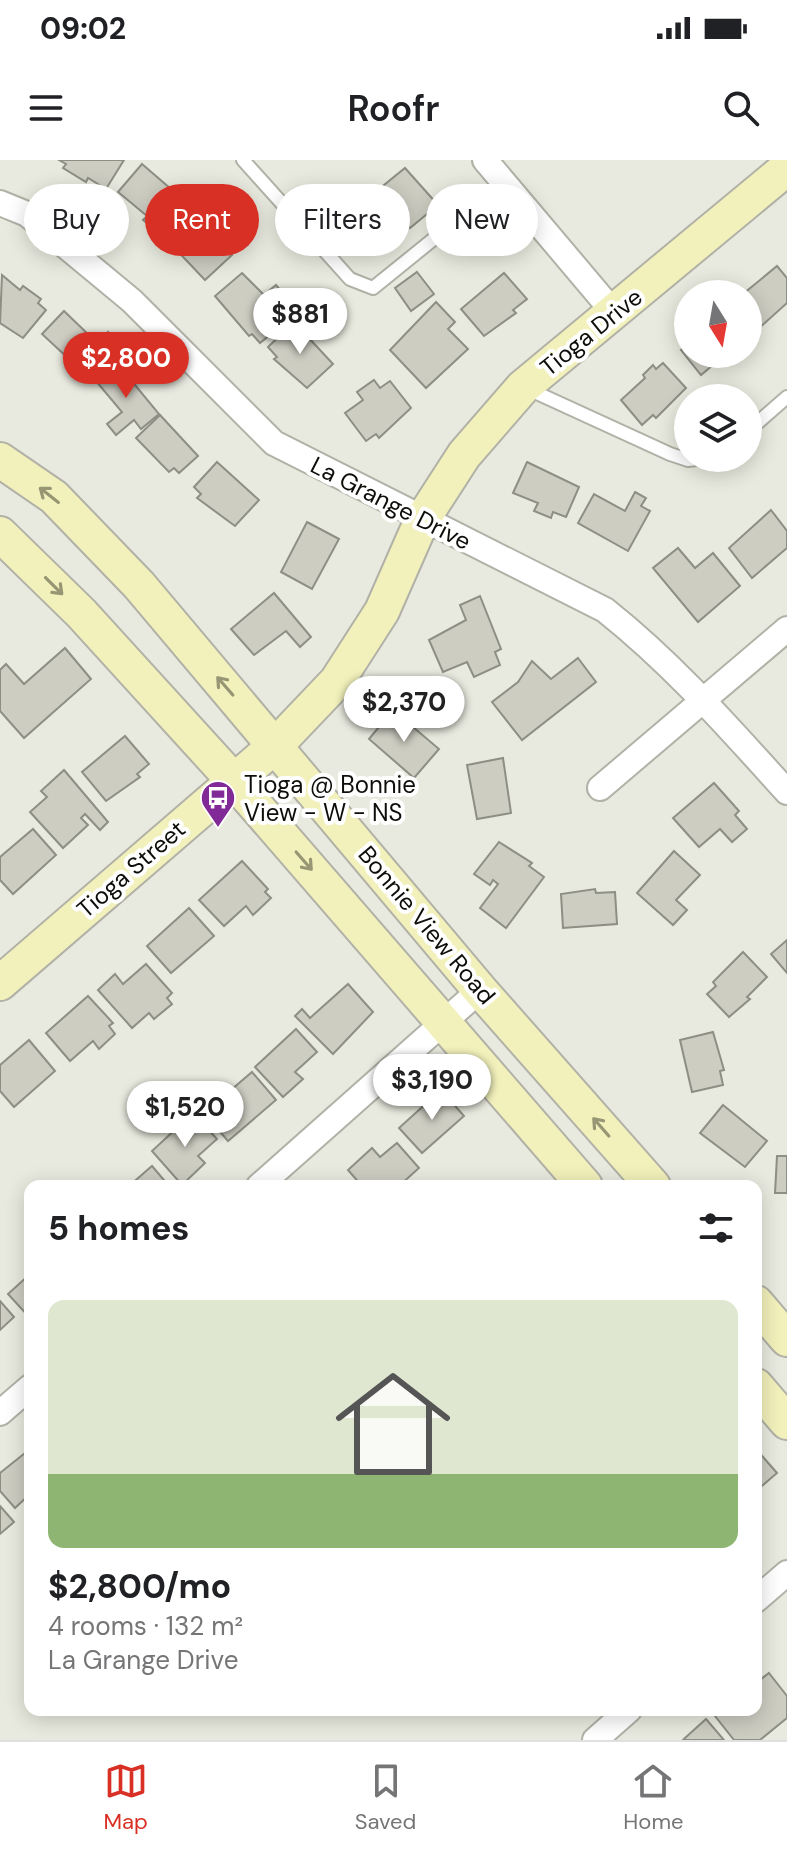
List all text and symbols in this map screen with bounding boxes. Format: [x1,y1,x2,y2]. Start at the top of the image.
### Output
text: 09:02 [40,9,126,48]
text: Roofr [347,85,440,132]
icon: menu [24,86,68,130]
icon: search [719,86,763,130]
chip: Buy [24,184,129,256]
chip: Rent [145,184,259,256]
chip: Filters [275,184,410,256]
chip: New [426,184,538,256]
north arrow [674,280,762,368]
map controls [674,280,762,472]
street label: Tioga Drive [534,281,648,383]
pin: $881 [253,288,347,356]
text: $881 [271,297,329,331]
pin: $2,800 [61,332,191,400]
text: $2,800 [81,341,171,375]
button: layers [674,384,762,472]
street label: La Grange Drive [306,449,476,557]
one-way arrow [39,486,60,504]
one-way arrow [44,576,63,595]
one-way arrow [216,676,234,697]
pin: $2,370 [339,676,469,744]
text: $2,370 [362,685,446,719]
place label: Tioga @ Bonnie View - W - NS [244,769,416,828]
bus stop icon: Tioga @ Bonnie View - W - NS [199,779,237,829]
street label: Tioga Street [70,813,192,925]
street label: Bonnie View Road [352,839,502,1011]
one-way arrow [295,850,313,870]
pin: $3,190 [367,1054,497,1122]
text: $3,190 [391,1063,473,1097]
pin: $1,520 [120,1081,250,1149]
text: $1,520 [145,1090,225,1124]
one-way arrow [592,1118,610,1138]
text: 5 homes [48,1206,189,1251]
icon: filters [694,1206,738,1250]
icon: home [321,1352,465,1496]
text: $2,800/mo [48,1564,231,1609]
text: 4 rooms · 132 m² [48,1609,243,1643]
text: La Grange Drive [48,1643,238,1677]
tab: Map [103,1759,148,1836]
tab: Saved [355,1759,416,1836]
tab: Home [623,1759,684,1836]

